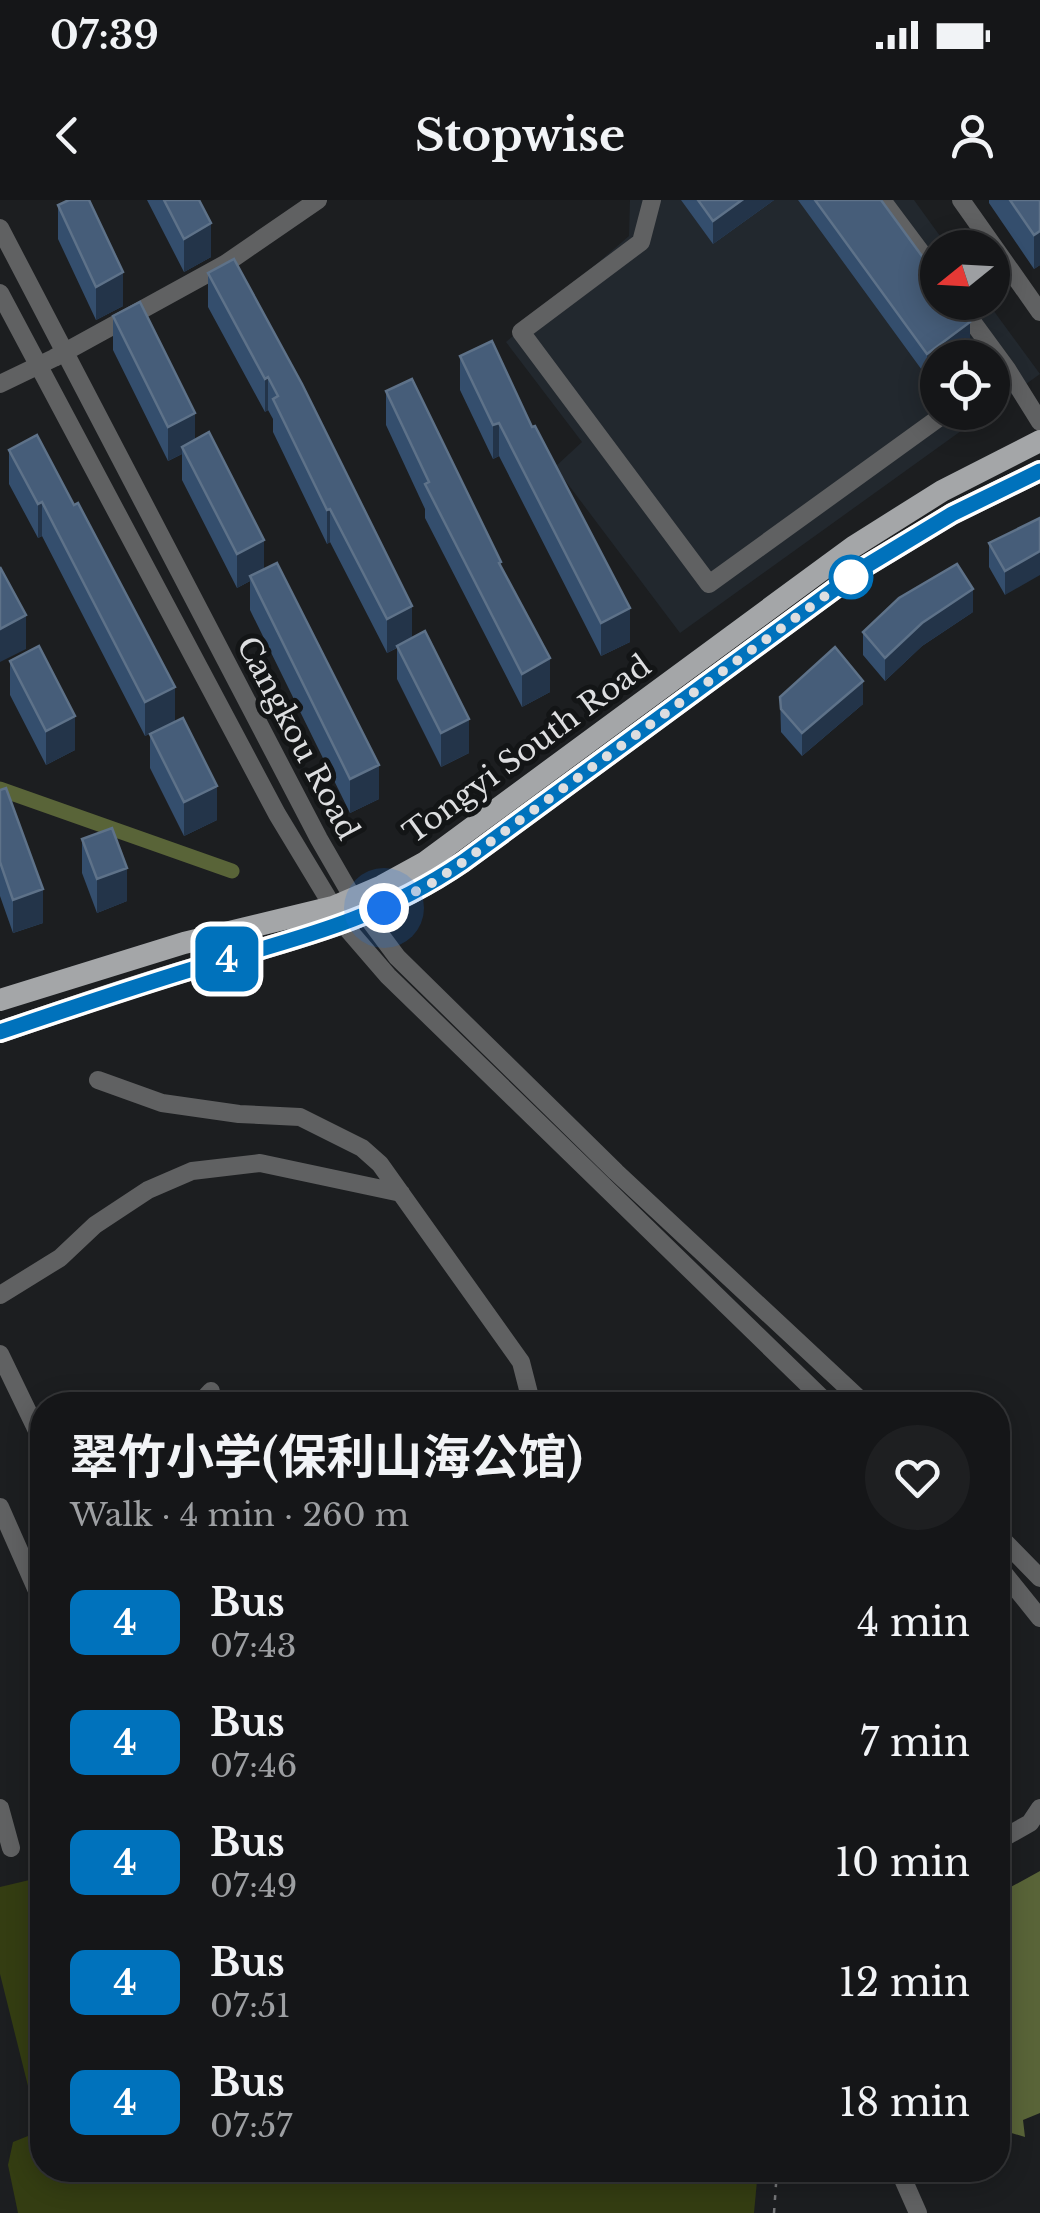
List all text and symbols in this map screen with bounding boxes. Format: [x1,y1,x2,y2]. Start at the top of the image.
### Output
text: 07:39 [50,12,159,59]
text: Stopwise [415,107,625,163]
icon: back [40,108,95,163]
icon: person [945,108,1000,163]
north arrow [920,230,1010,320]
map controls [920,230,1010,430]
button: locate [920,340,1010,430]
unlabelled marker [830,556,872,598]
street label: Cangkou Road [229,630,367,846]
street label: Tongyi South Road [396,647,658,851]
your location [359,883,409,933]
line badge: 4 [194,926,260,992]
text: 4 [215,938,239,981]
button: heart [865,1425,970,1530]
text: 翠竹小学(保利山海公馆) [70,1427,583,1487]
text: Walk · 4 min · 260 m [70,1495,409,1535]
text: Bus [210,1579,285,1626]
text: 4 min [857,1599,970,1646]
text: 4 [113,1601,137,1644]
text: 07:43 [210,1626,296,1666]
text: Bus [210,1699,285,1746]
text: 7 min [860,1719,970,1766]
text: 4 [113,1721,137,1764]
text: 07:46 [210,1746,297,1786]
text: Bus [210,1819,285,1866]
text: 10 min [835,1839,970,1886]
text: 4 [113,1841,137,1884]
text: 07:49 [210,1866,297,1906]
text: Bus [210,1939,285,1986]
text: 12 min [839,1959,970,2006]
text: 4 [113,1961,137,2004]
text: 07:51 [210,1986,290,2026]
text: Bus [210,2059,285,2106]
text: 18 min [839,2079,970,2126]
text: 4 [113,2081,137,2124]
text: 07:57 [210,2106,292,2146]

